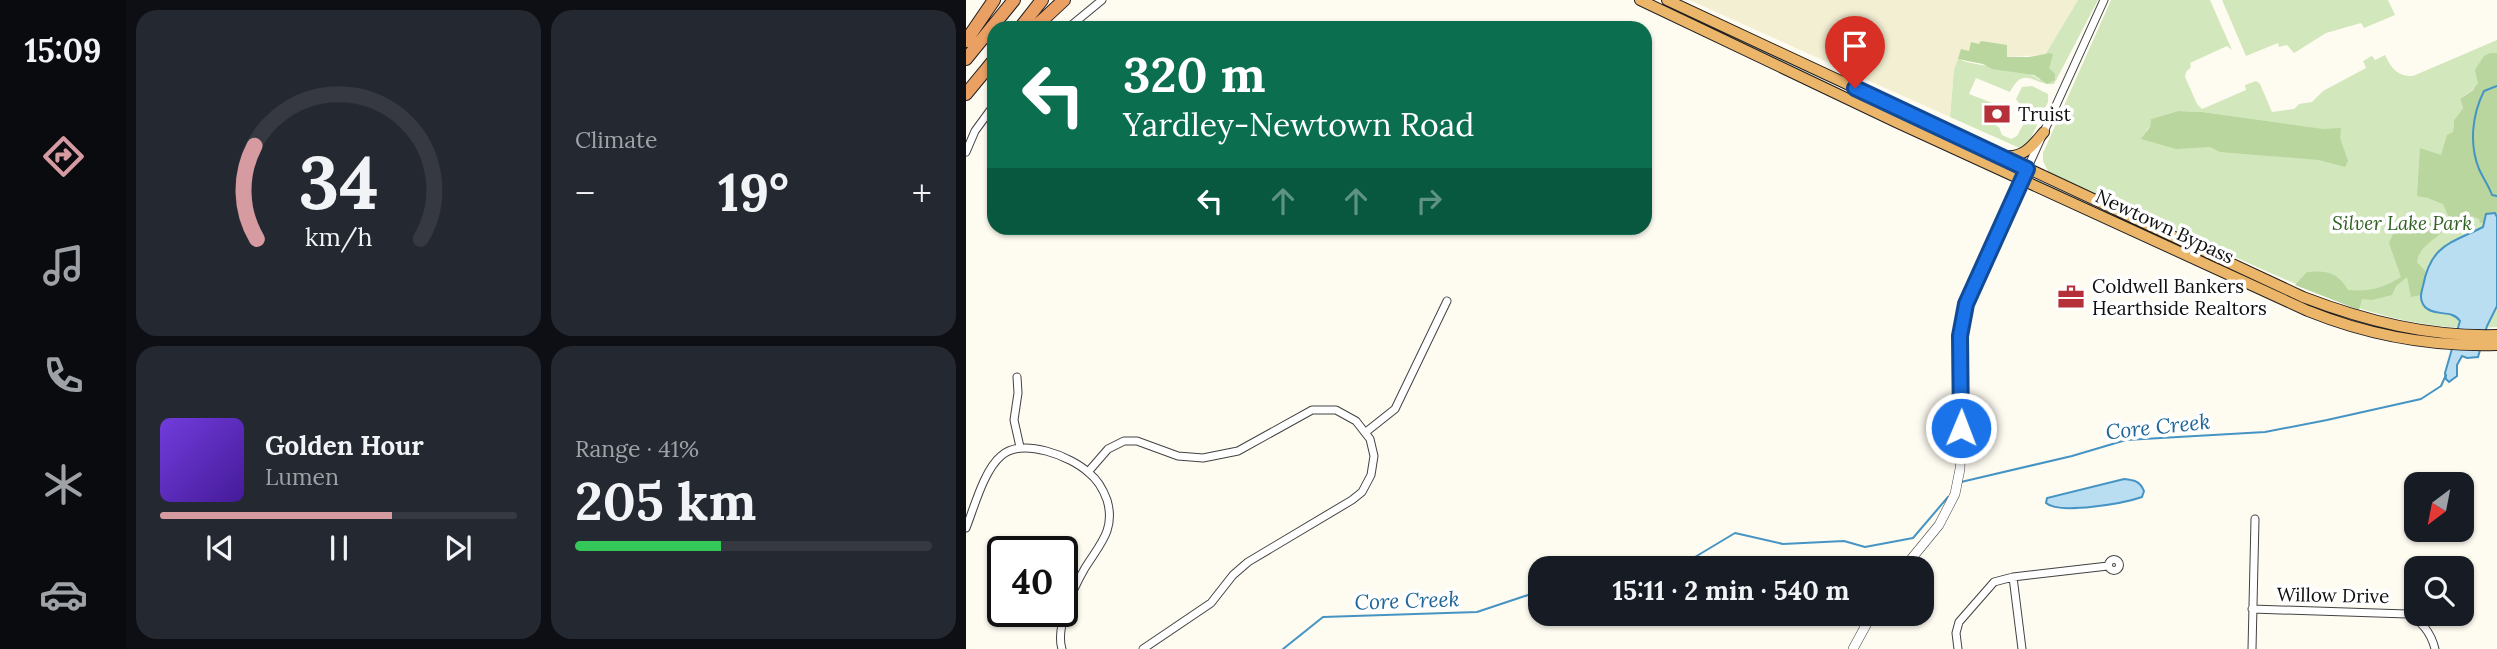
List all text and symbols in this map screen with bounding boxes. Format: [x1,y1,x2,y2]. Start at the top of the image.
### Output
pin [1825,16,1885,88]
icon: arrive [1836,27,1874,65]
text: 15:09 [24,30,102,71]
text: 320 m [1123,43,1266,105]
icon: left [1008,49,1099,140]
bank icon: Truist [1982,99,2012,129]
place label: Truist [2018,102,2072,126]
text: Yardley-Newtown Road [1123,104,1474,145]
text: Climate [575,125,657,154]
icon: directions [39,132,88,181]
text: 34 [298,136,379,229]
text: 19° [718,159,789,225]
text: − [575,169,595,217]
text: + [912,169,932,217]
icon: left [1191,182,1229,220]
icon: ahead [1264,182,1302,220]
icon: ahead [1337,182,1375,220]
icon: right [1410,182,1448,220]
street label: Newtown Bypass [2092,183,2238,269]
park label: Silver Lake Park [2332,211,2472,235]
text: km/h [305,221,372,253]
icon: music [39,241,88,290]
place label: Coldwell Bankers Hearthside Realtors [2092,274,2267,320]
office icon: Coldwell Bankers Hearthside Realtors [2056,282,2086,312]
icon: phone [39,351,88,400]
position arrow [1924,391,1998,465]
water label: Core Creek [2104,408,2212,445]
text: Golden Hour [265,429,424,462]
text: Range · 41% [575,434,699,463]
icon: climate [39,460,88,509]
text: Lumen [265,462,339,491]
text: 205 km [575,468,756,534]
north arrow [2404,472,2474,542]
map controls [2404,472,2474,626]
icon: previous [201,529,239,567]
icon: pause [320,529,358,567]
icon: next [439,529,477,567]
speed limit sign: 40 [987,536,1078,627]
button: search [2404,556,2474,626]
icon: car [39,570,88,619]
text: 15:11 · 2 min · 540 m [1613,574,1849,607]
street label: Willow Drive [2276,582,2390,608]
water label: Core Creek [1354,585,1460,616]

